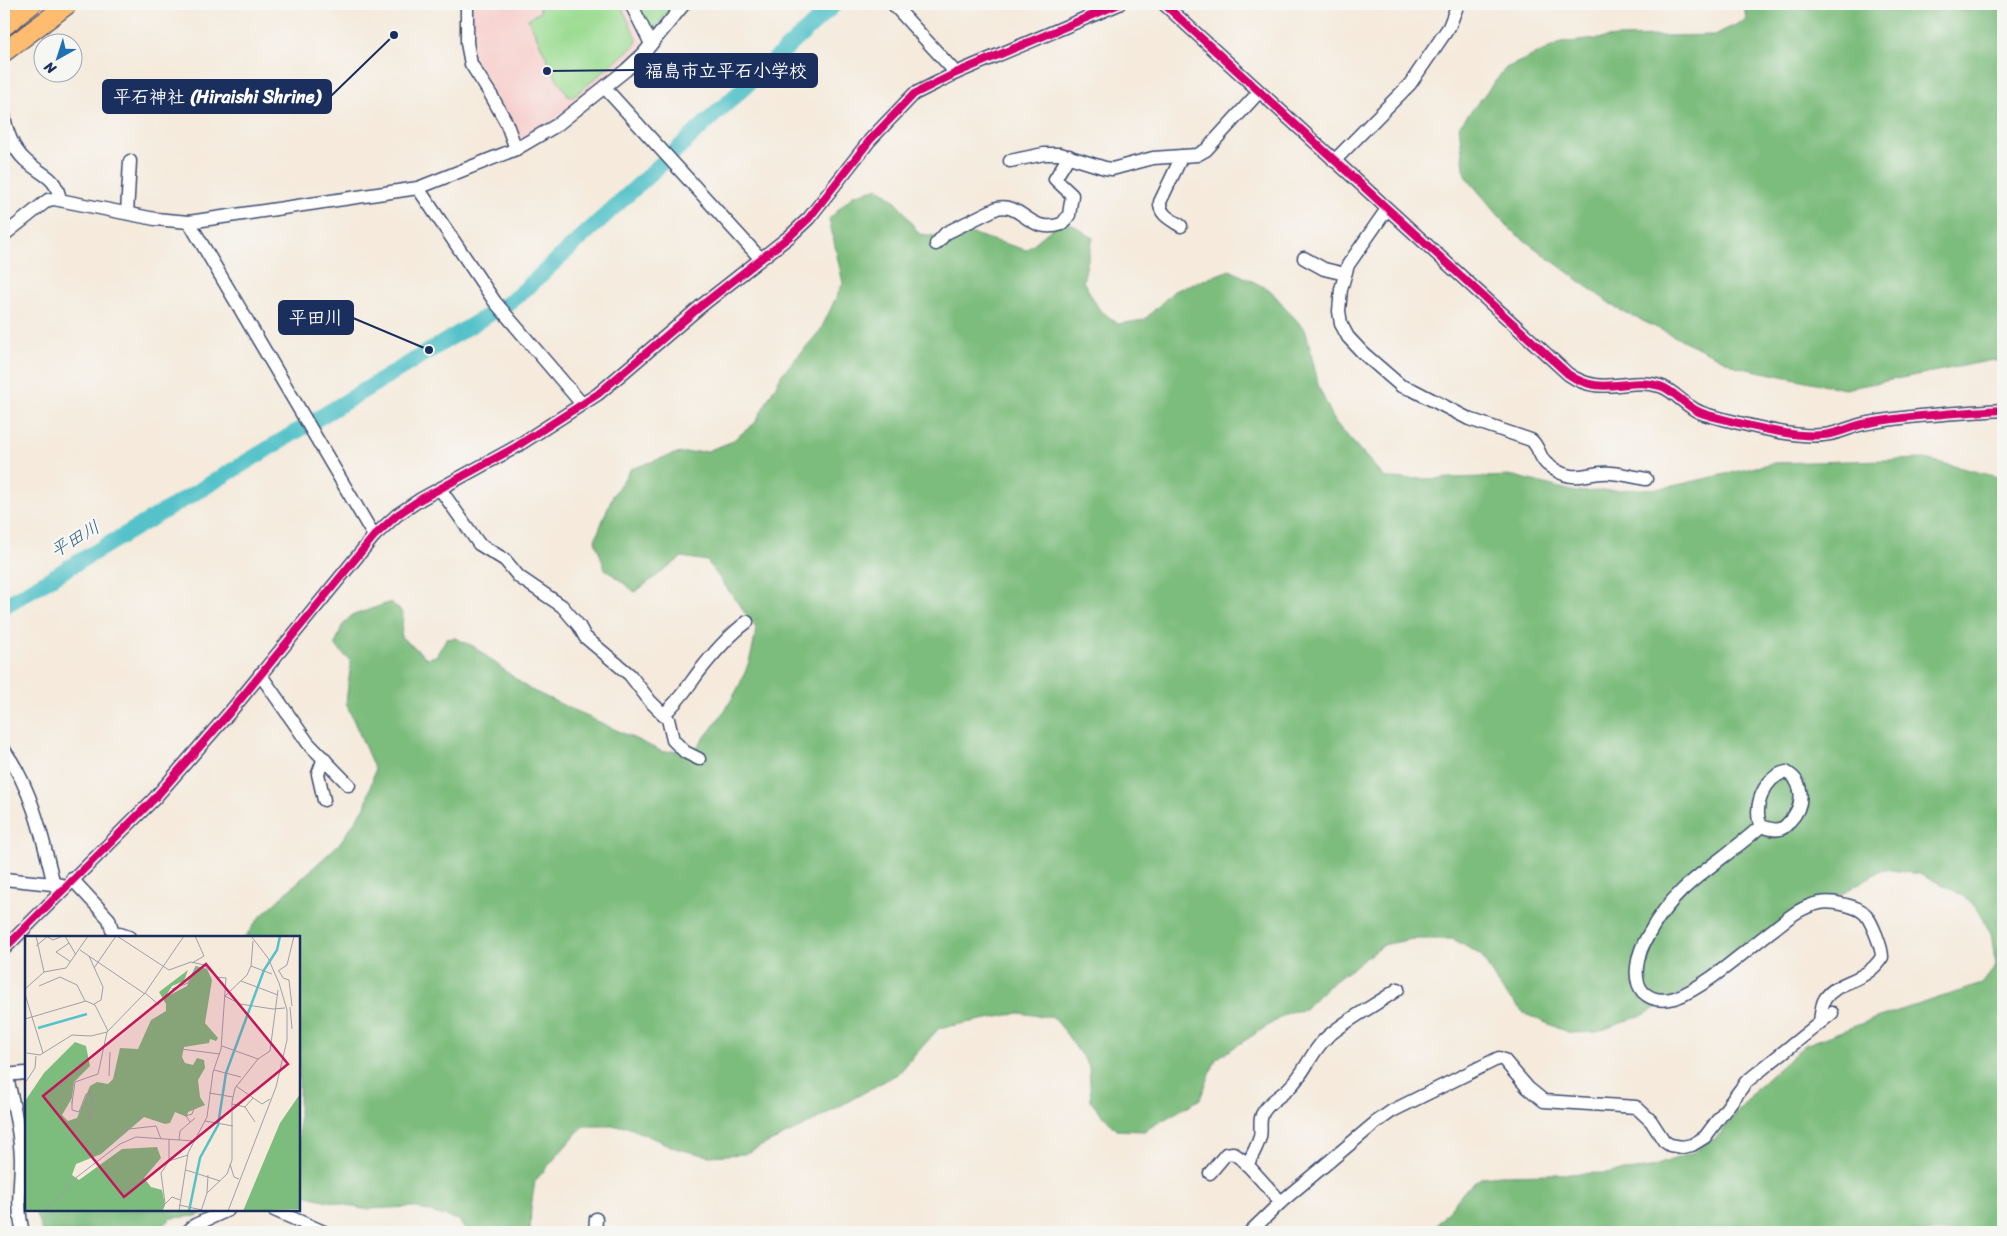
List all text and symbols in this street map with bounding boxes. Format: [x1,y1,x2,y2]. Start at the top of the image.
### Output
north arrow [32,32,82,82]
callout: 福島市立平石小学校 [635,54,817,87]
text: N [38,55,63,81]
text: 福島市立平石小学校 [645,55,807,87]
callout: 平石神社 (Hiraishi Shrine) [103,80,331,113]
text: 平石神社 (Hiraishi Shrine) [113,81,322,113]
callout: 平田川 [279,301,353,334]
text: 平田川 [289,302,343,334]
water label: 平田川 [44,511,106,567]
inset map [25,936,300,1211]

